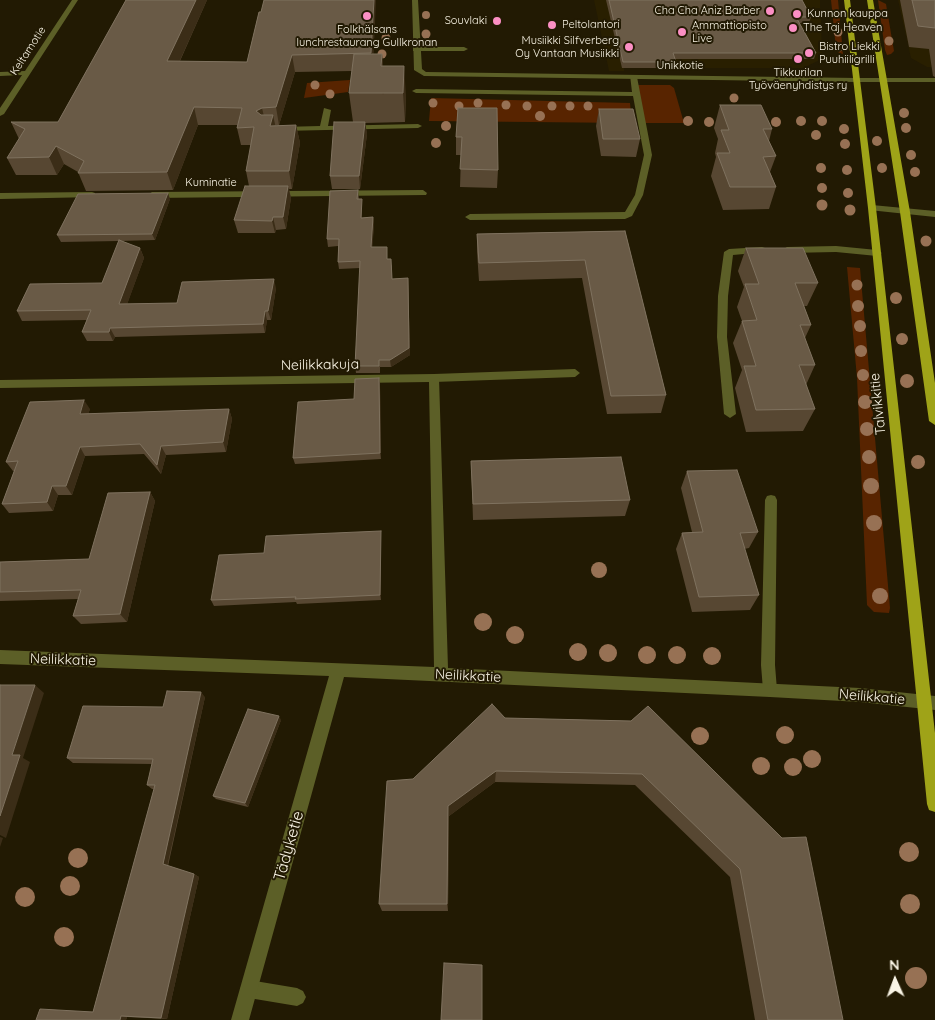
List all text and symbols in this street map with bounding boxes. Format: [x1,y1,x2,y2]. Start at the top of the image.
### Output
place label: Cha Cha Aniz Barber [655,4,760,18]
marker: Cha Cha Aniz Barber [764,5,776,17]
place label: Kunnon kauppa [807,7,888,21]
marker: Kunnon kauppa [791,8,803,20]
marker: Folkhälsans lunchrestaurang Gullkronan [361,10,373,22]
place label: Souvlaki [445,14,487,28]
marker: Souvlaki [491,15,503,27]
place label: Peltolantori [562,18,620,32]
marker: Peltolantori [546,19,558,31]
place label: Ammattiopisto Live [692,19,767,45]
place label: The Taj Heaven [803,21,882,35]
marker: The Taj Heaven [787,22,799,34]
place label: Folkhälsans lunchrestaurang Gullkronan [297,23,437,49]
street label: Keltamotie [7,24,49,78]
marker: Ammattiopisto Live [676,26,688,38]
place label: Musiikki Silfverberg Oy Vantaan Musiikki [515,34,619,60]
place label: Bistro Liekki Puuhiiligrilli [819,40,880,66]
marker: Musiikki Silfverberg Oy Vantaan Musiikki [623,41,635,53]
marker: Bistro Liekki Puuhiiligrilli [803,47,815,59]
marker: Tikkurilan Työväenyhdistys ry [792,53,804,65]
street label: Unikkotie [657,59,703,73]
place label: Tikkurilan Työväenyhdistys ry [749,66,847,92]
street label: Kuminatie [185,176,237,190]
street label: Neilikkakuja [281,356,359,374]
street label: Talvikkitie [866,372,890,436]
street label: Neilikkatie [30,650,96,670]
street label: Neilikkatie [434,666,502,686]
street label: Neilikkatie [838,686,906,708]
street label: Tädyketie [270,809,308,883]
north arrow [870,955,920,1005]
text: N [889,956,900,974]

